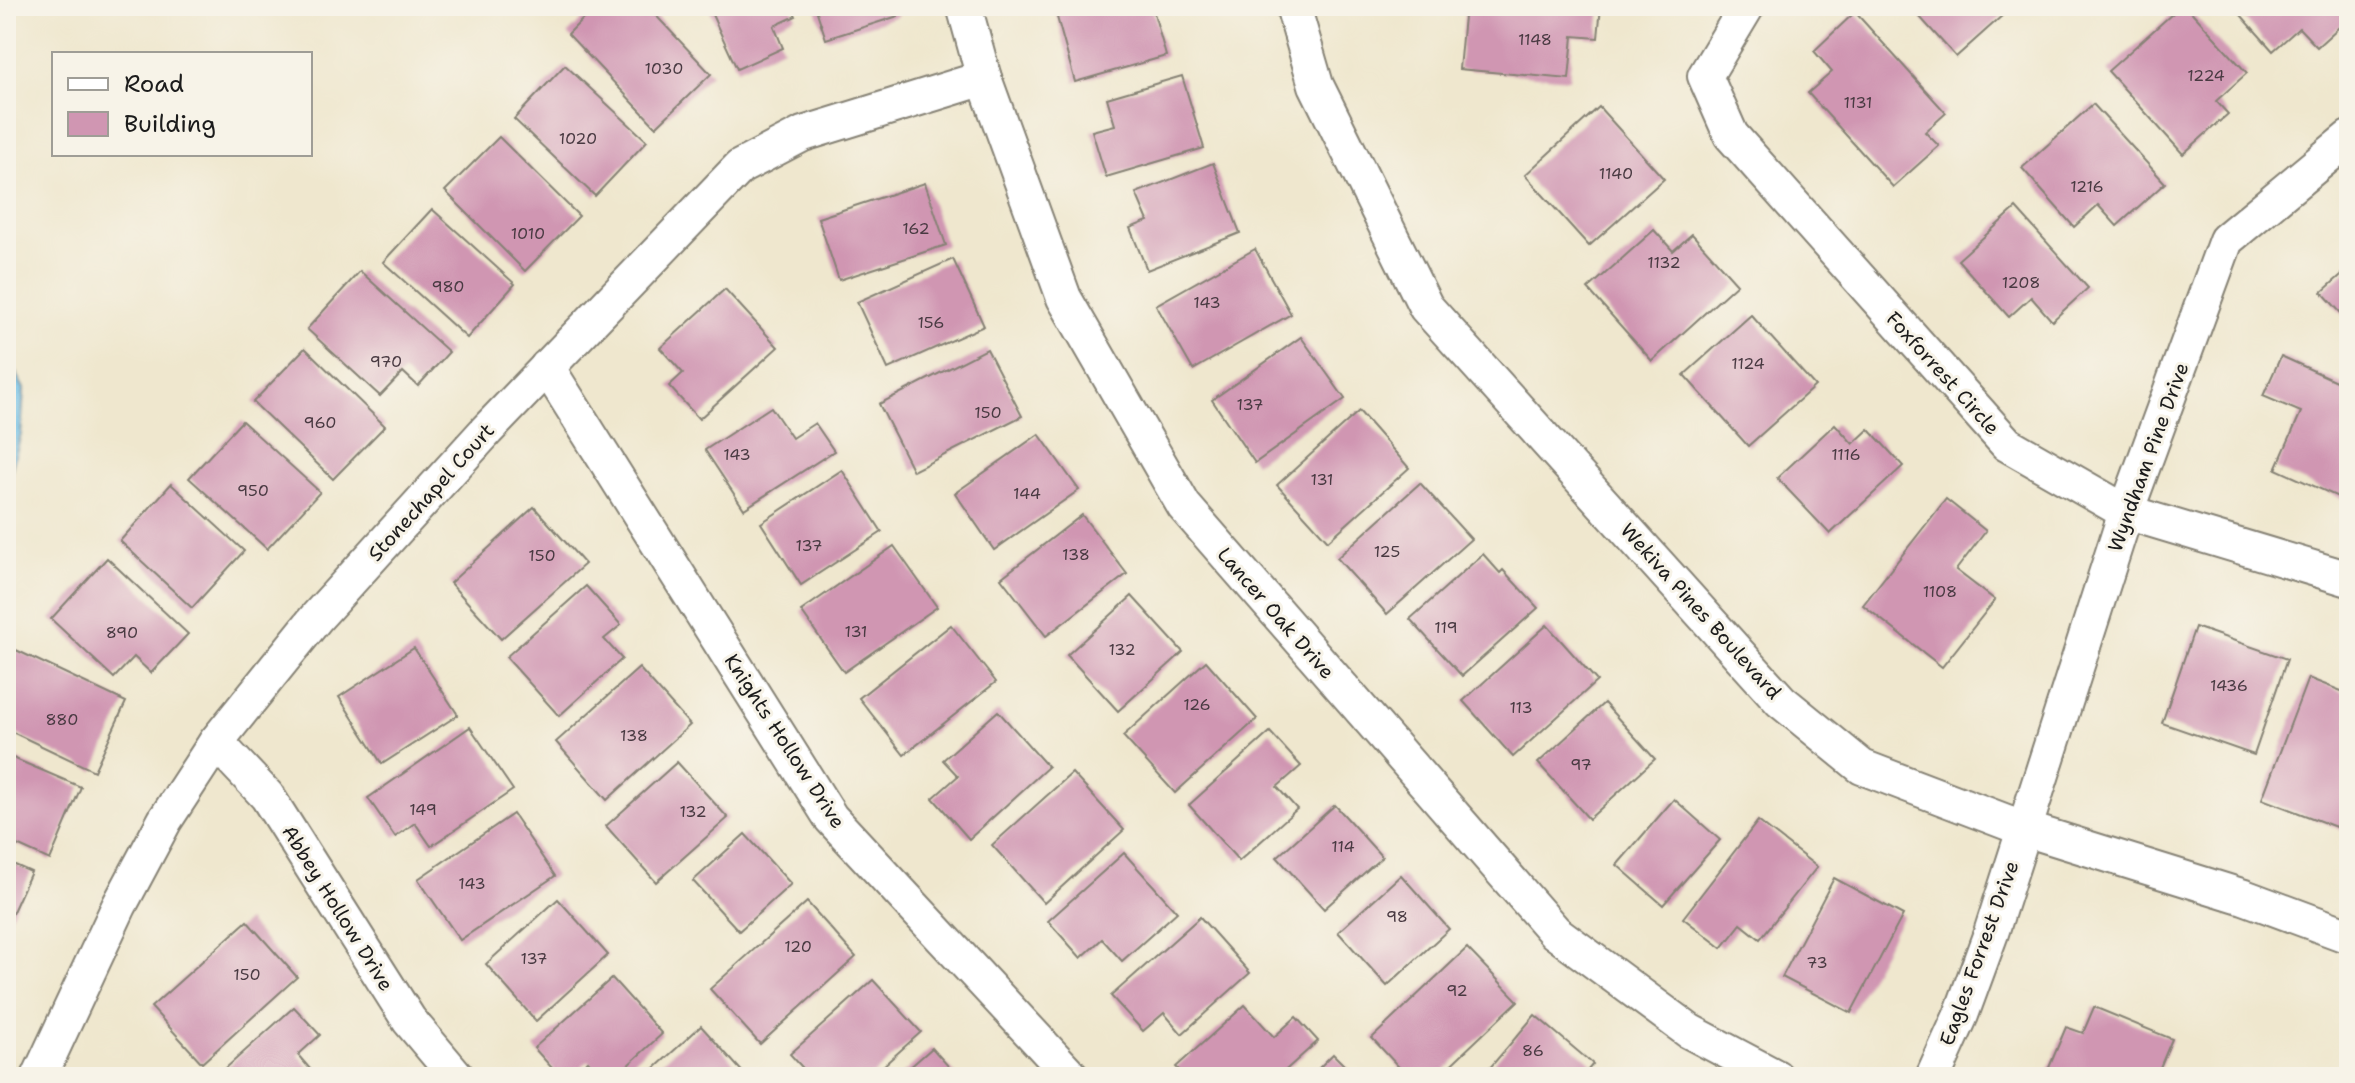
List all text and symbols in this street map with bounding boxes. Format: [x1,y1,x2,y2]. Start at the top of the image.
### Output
house number: 1148 [1518,29,1552,50]
legend [52,52,312,156]
house number: 1030 [645,58,683,79]
house number: 1224 [2187,65,2225,86]
text: Road [124,68,184,100]
house number: 1131 [1843,92,1873,113]
text: Building [124,108,216,140]
house number: 1020 [559,128,597,149]
house number: 1140 [1599,163,1633,184]
house number: 1216 [2070,176,2104,197]
house number: 162 [902,218,930,239]
house number: 1010 [511,223,545,244]
house number: 1132 [1647,252,1681,273]
house number: 1208 [2002,272,2040,293]
house number: 980 [431,276,465,297]
house number: 143 [1193,292,1221,313]
street label: Foxforrest Circle [1881,306,2005,440]
house number: 156 [917,312,945,333]
house number: 970 [370,351,402,372]
house number: 1124 [1731,353,1765,374]
street label: Wyndham Pine Drive [2102,359,2194,555]
house number: 137 [1237,394,1263,415]
house number: 150 [974,402,1002,423]
house number: 960 [304,412,336,433]
street label: Stonechapel Court [362,418,500,566]
house number: 143 [723,444,751,465]
house number: 1116 [1831,444,1861,465]
house number: 131 [1311,469,1333,490]
house number: 950 [237,480,269,501]
house number: 144 [1013,483,1041,504]
street label: Wekiva Pines Boulevard [1615,517,1787,705]
house number: 137 [796,535,822,556]
house number: 125 [1374,541,1400,562]
street label: Lancer Oak Drive [1212,542,1340,684]
house number: 138 [1062,544,1090,565]
house number: 150 [528,545,556,566]
house number: 1108 [1923,581,1957,602]
house number: 119 [1434,617,1458,638]
house number: 131 [845,621,867,642]
house number: 890 [106,622,138,643]
house number: 132 [1108,639,1136,660]
street label: Knights Hollow Drive [719,649,851,833]
house number: 1436 [2210,675,2248,696]
house number: 126 [1183,694,1211,715]
house number: 113 [1509,697,1533,718]
house number: 880 [46,709,78,730]
house number: 138 [620,725,648,746]
house number: 97 [1570,754,1592,775]
house number: 149 [409,799,437,820]
house number: 132 [679,801,707,822]
street label: Abbey Hollow Drive [276,820,400,996]
house number: 114 [1331,836,1355,857]
street label: Eagles Forrest Drive [1933,857,2025,1049]
house number: 143 [458,873,486,894]
house number: 98 [1386,906,1408,927]
house number: 120 [784,936,812,957]
house number: 137 [521,948,547,969]
house number: 73 [1806,952,1828,973]
house number: 150 [233,964,261,985]
house number: 92 [1446,980,1468,1001]
house number: 86 [1522,1040,1544,1061]

